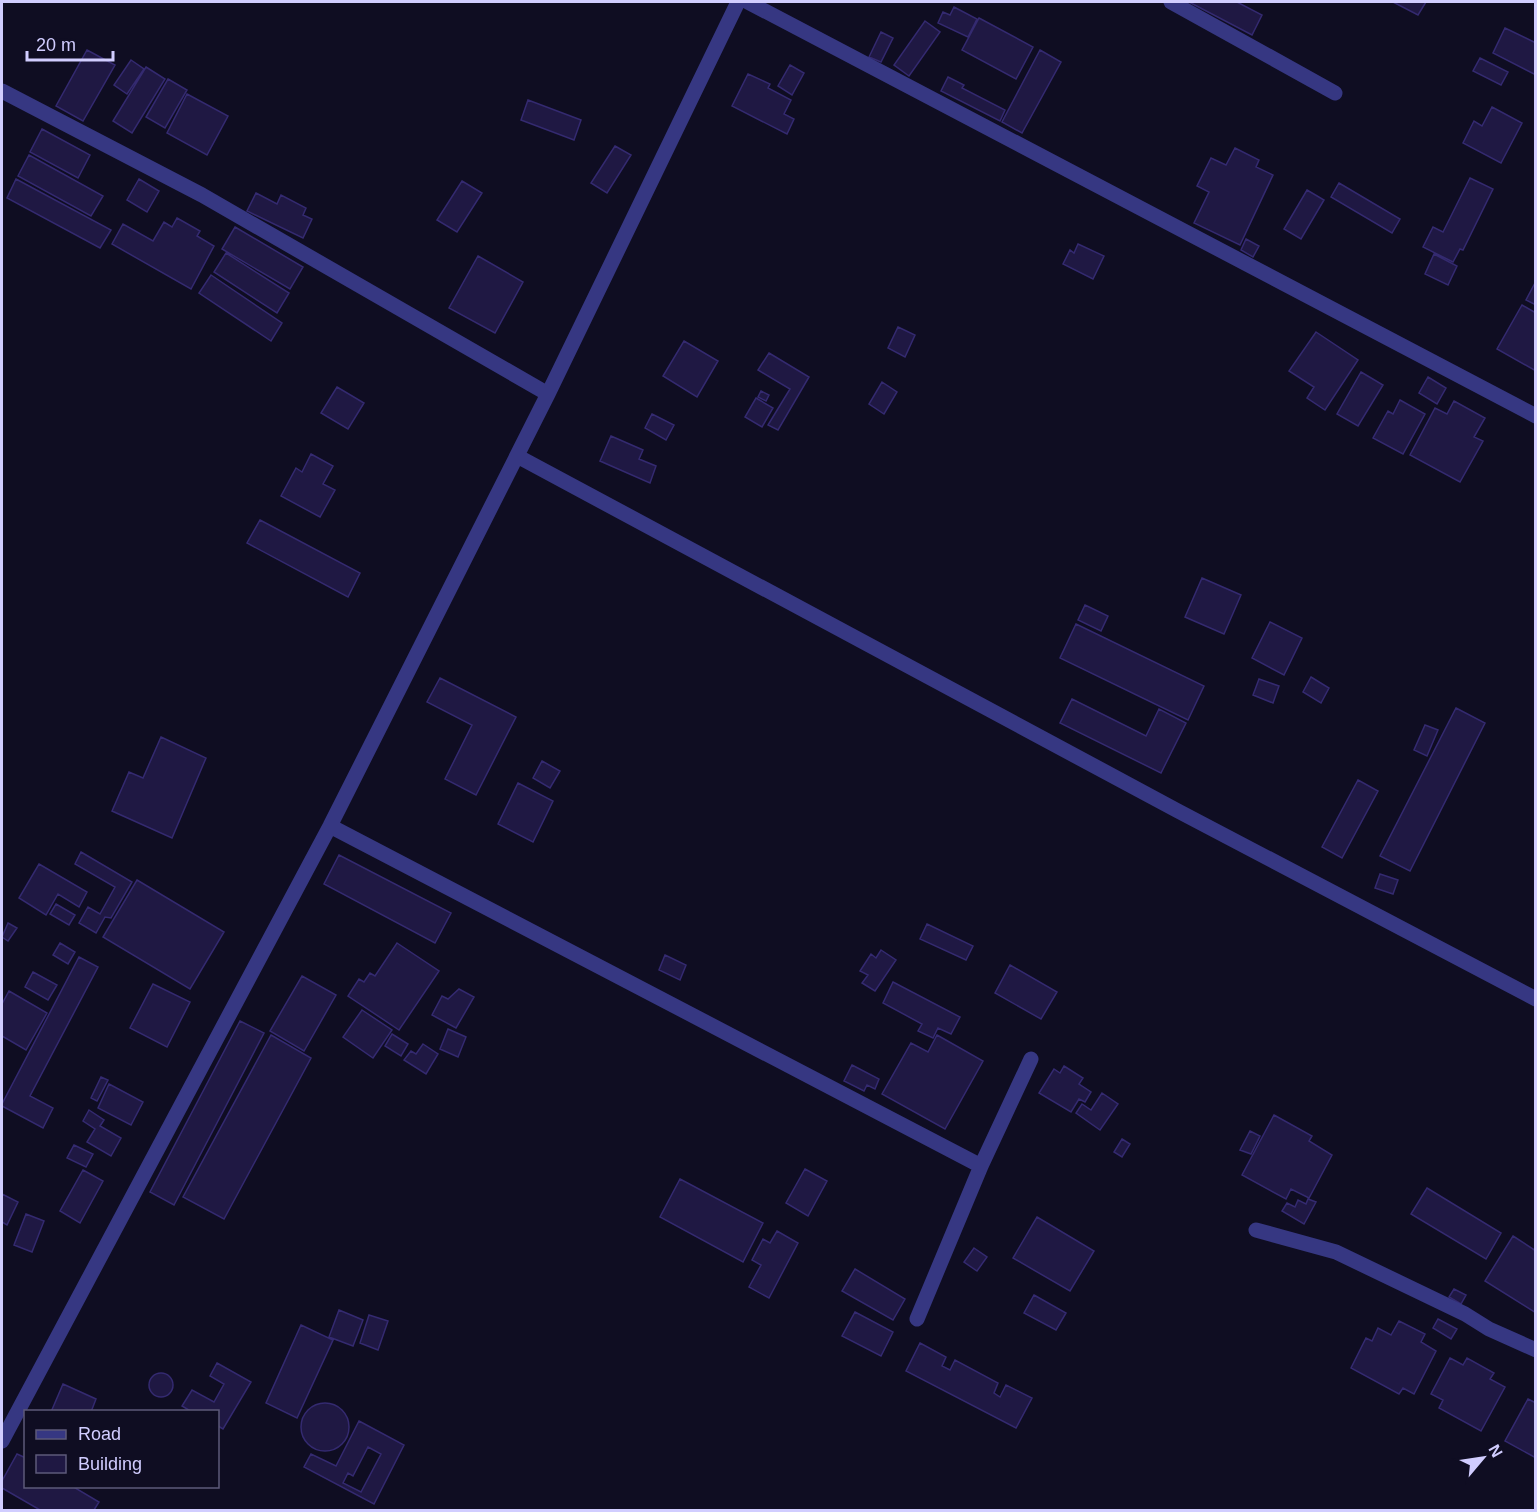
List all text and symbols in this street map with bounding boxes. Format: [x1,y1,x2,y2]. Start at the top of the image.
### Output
scale bar [27,24,112,62]
text: 20 m [36,35,76,55]
legend [24,1410,219,1488]
text: Road [78,1424,121,1444]
north arrow [1453,1428,1513,1488]
text: N [1485,1442,1506,1460]
text: Building [78,1454,142,1474]

